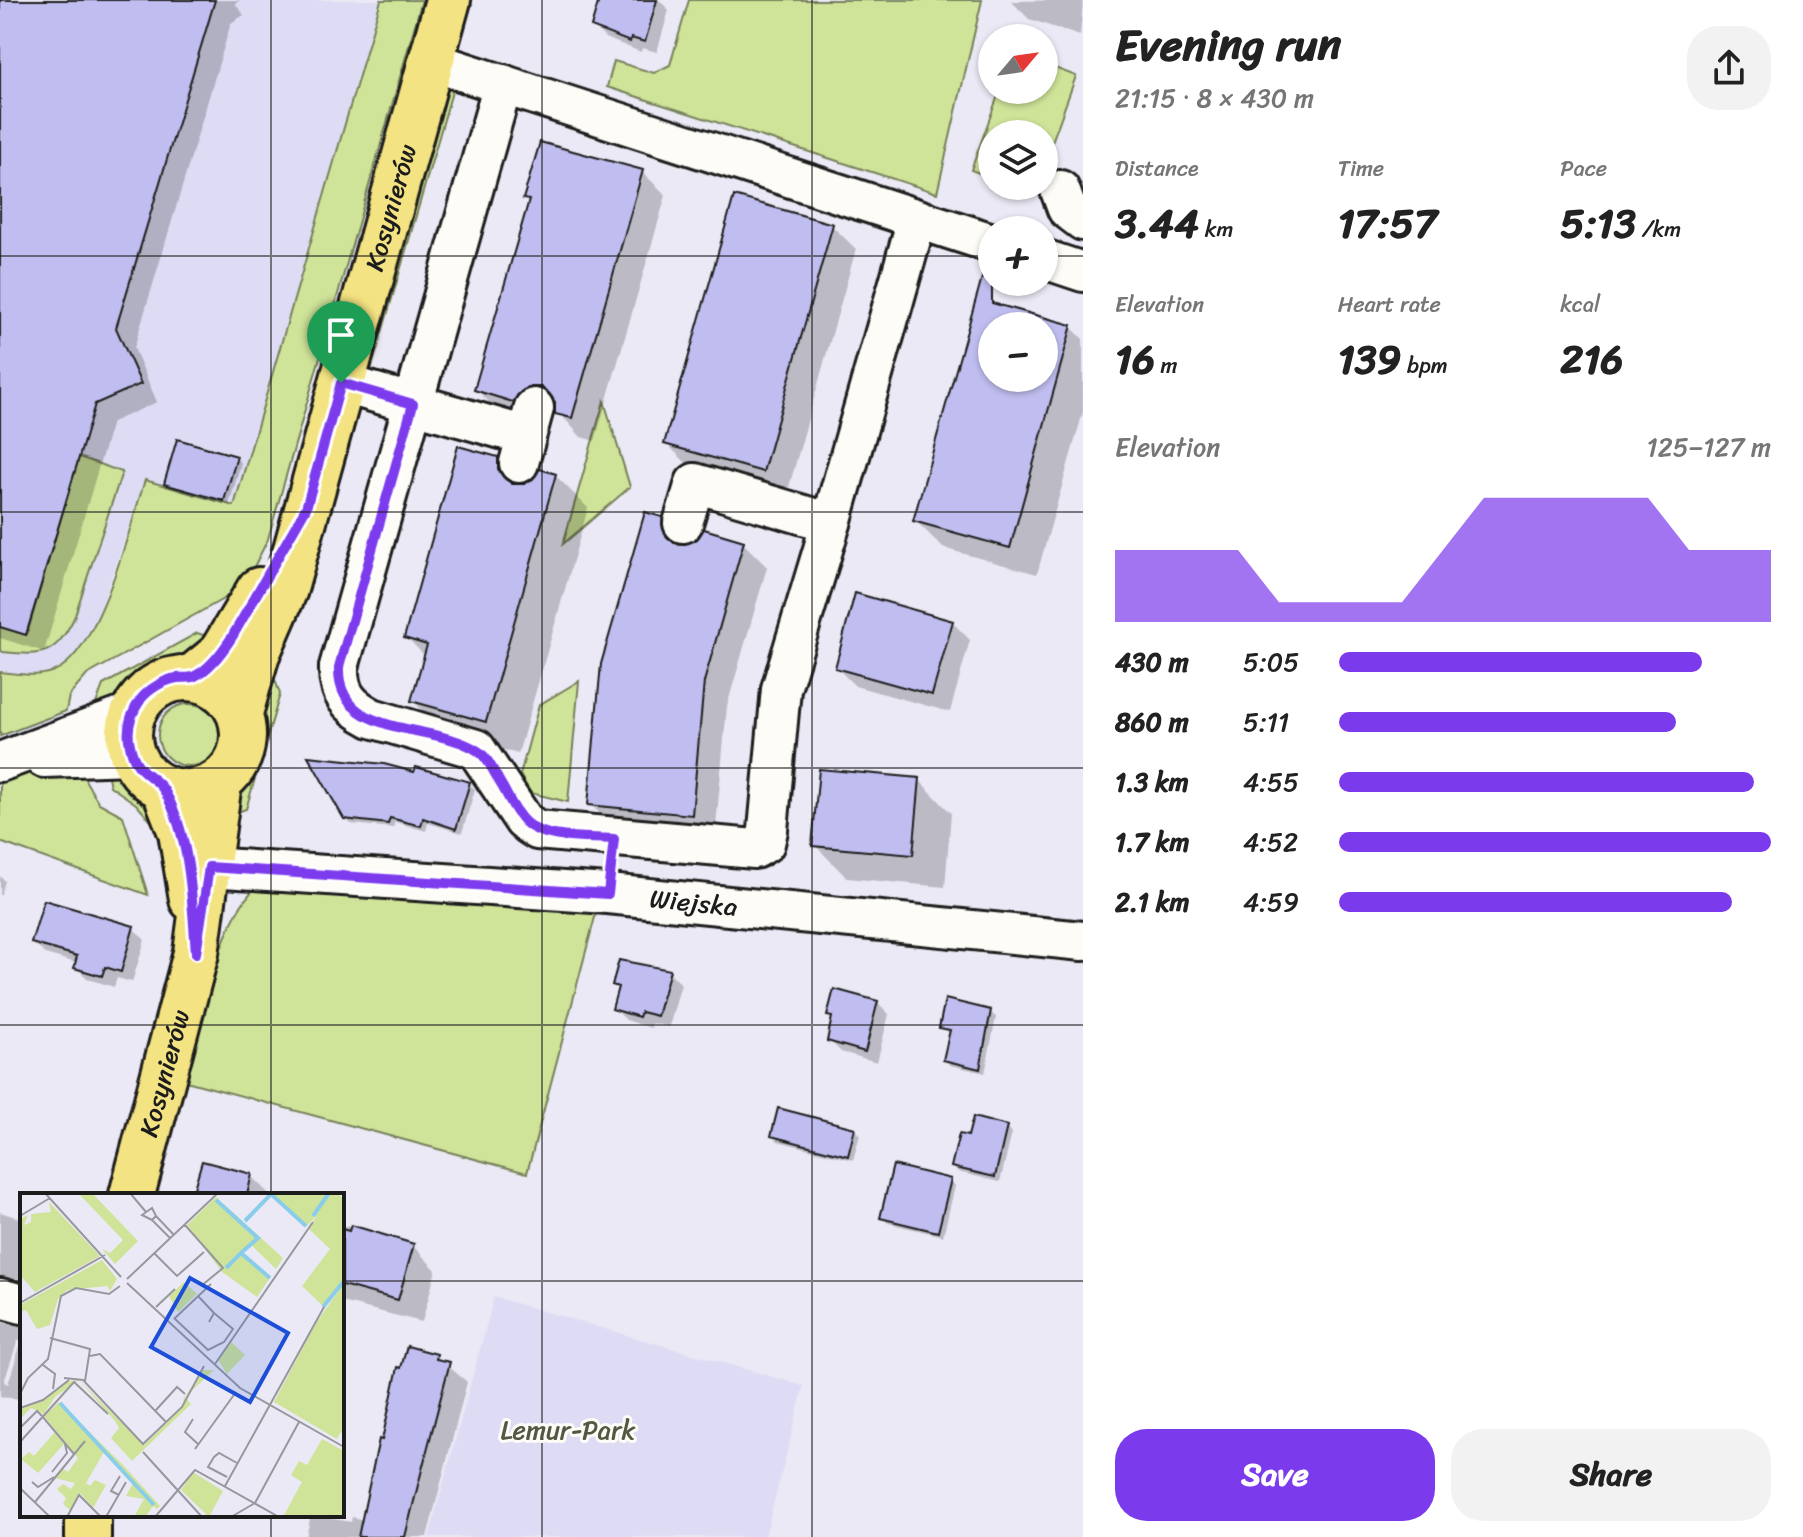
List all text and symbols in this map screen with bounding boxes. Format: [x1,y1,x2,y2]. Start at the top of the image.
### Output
text: Evening run [1115,6,1341,84]
north arrow [978,24,1058,104]
map controls [978,24,1058,392]
button: share [1687,26,1771,110]
text: 21:15 · 8 × 430 m [1115,75,1314,121]
button: layers [978,120,1058,200]
street label: Kosynierów [351,139,430,276]
text: Distance [1115,149,1199,188]
text: Time [1338,149,1384,188]
text: Pace [1560,149,1607,188]
text: 3.44 [1115,188,1199,259]
text: 17:57 [1338,188,1437,259]
text: 5:13 [1560,188,1636,259]
text: km [1199,210,1233,249]
text: /km [1636,210,1681,249]
button: + [978,216,1058,296]
text: Elevation [1115,285,1204,324]
text: Heart rate [1338,285,1441,324]
text: kcal [1560,285,1600,324]
pin [307,301,375,383]
button: − [978,312,1058,392]
icon: arrive [319,313,363,357]
text: 16 [1115,324,1155,395]
text: 139 [1338,324,1401,395]
text: 216 [1560,324,1623,395]
text: m [1155,346,1178,385]
text: bpm [1401,346,1448,385]
text: Elevation [1115,424,1220,470]
text: 125–127 m [1646,424,1771,470]
text: 430 m [1115,639,1189,685]
text: 5:05 [1243,639,1299,685]
text: 860 m [1115,699,1189,745]
text: 5:11 [1243,699,1289,745]
text: 1.3 km [1115,759,1189,805]
text: 4:55 [1243,759,1299,805]
text: 1.7 km [1115,819,1189,865]
text: 4:52 [1243,819,1298,865]
street label: Wiejska [648,875,740,930]
text: 2.1 km [1115,879,1190,925]
text: 4:59 [1243,879,1299,925]
street label: Kosynierów [125,1004,203,1142]
inset map [20,1193,344,1517]
park label: Lemur-Park [501,1407,636,1453]
button: Save [1115,1429,1435,1521]
button: Share [1451,1429,1771,1521]

